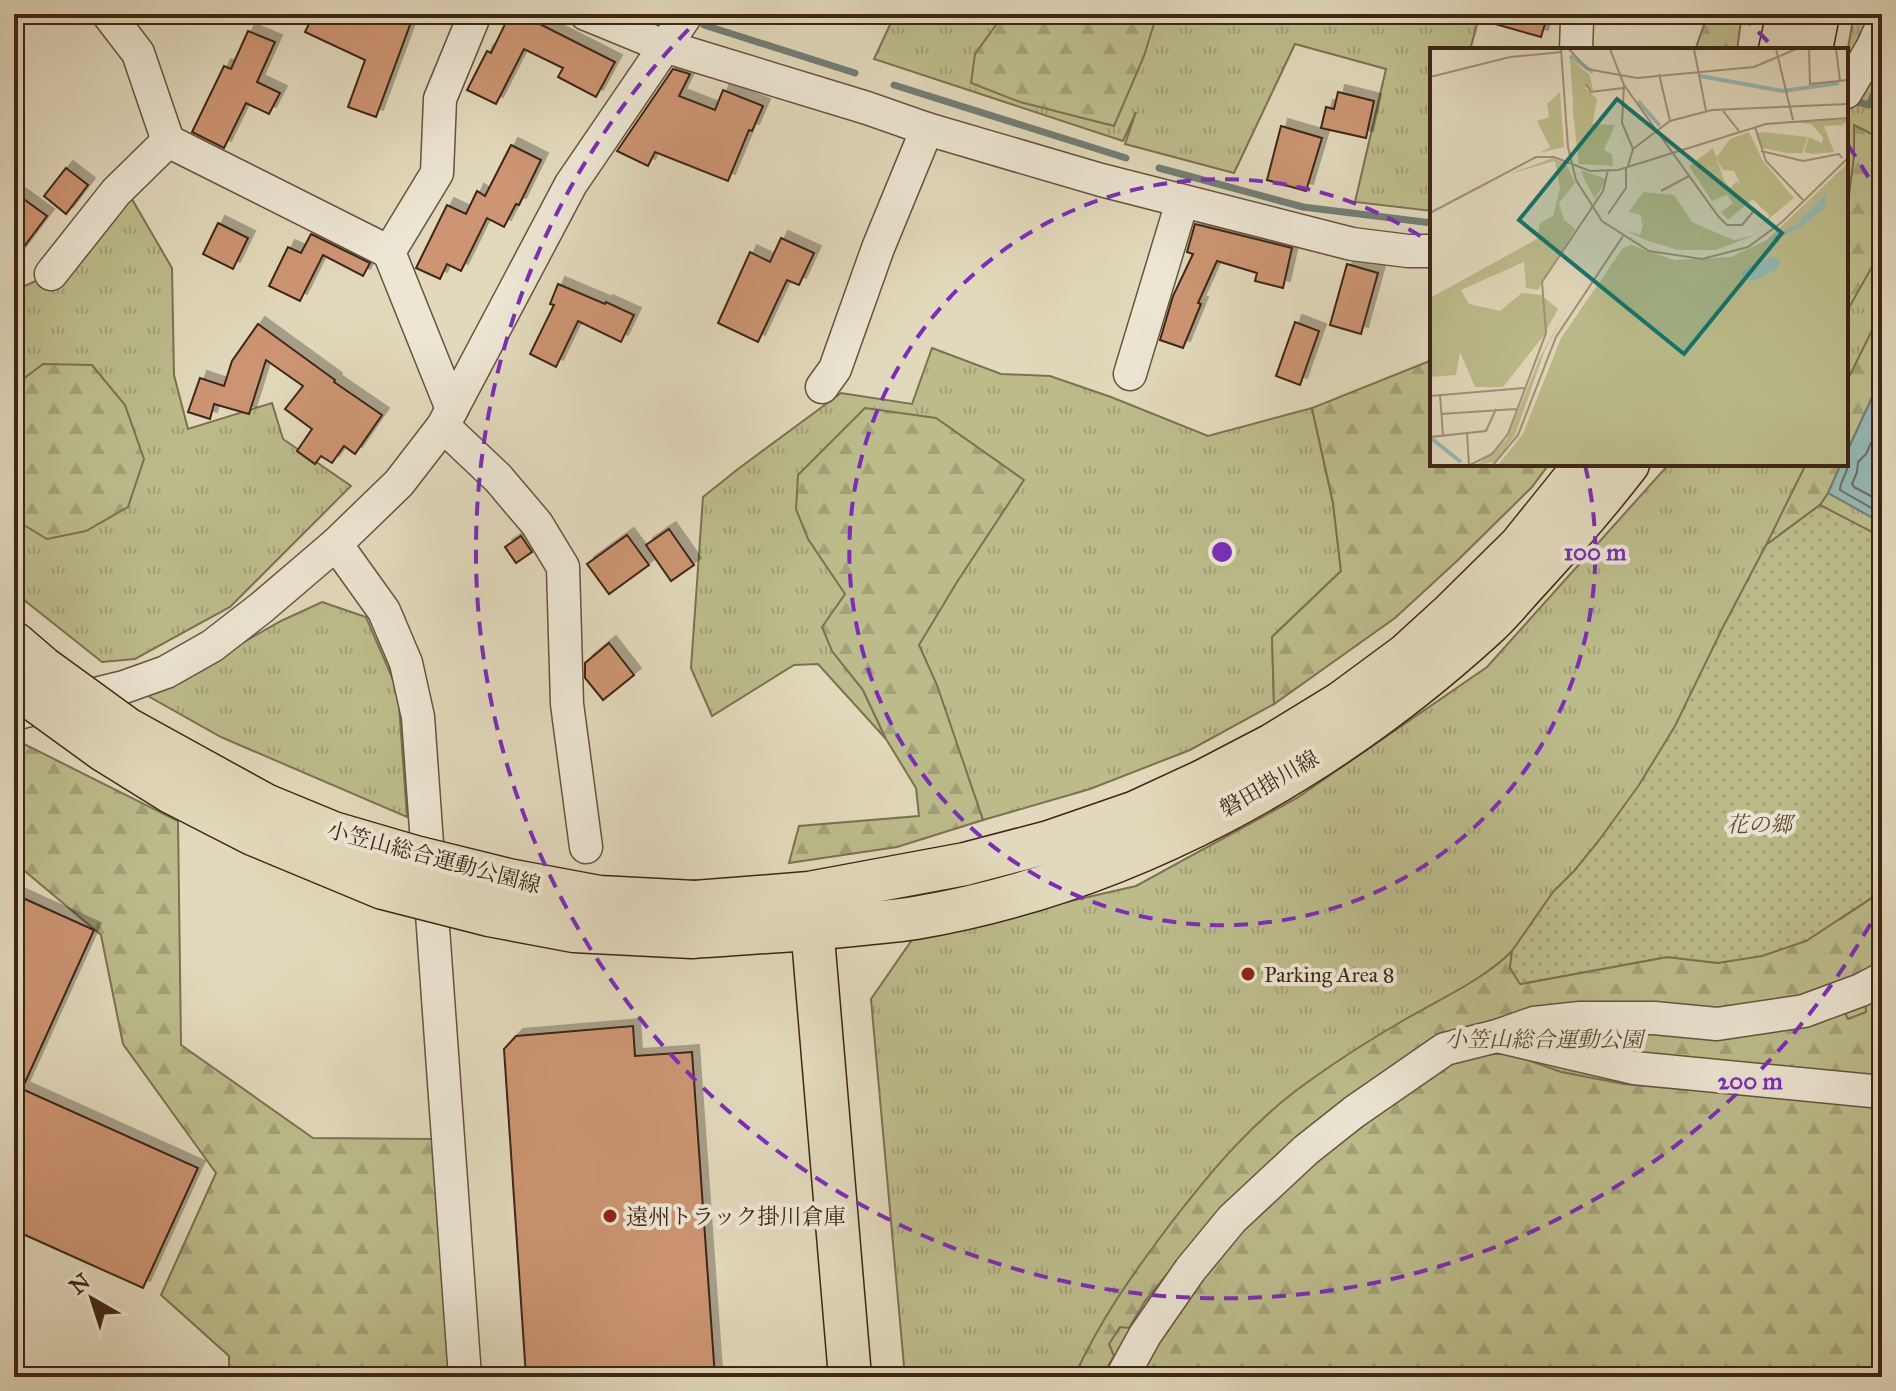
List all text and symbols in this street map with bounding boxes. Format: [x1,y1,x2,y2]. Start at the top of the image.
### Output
inset map [1430,48,1848,466]
text: 100 m [1564,537,1627,567]
centre of rings [1208,538,1236,566]
street label: 磐田掛川線 [1215,744,1324,823]
park label: 花の郷 [1726,811,1796,838]
street label: 小笠山総合運動公園線 [324,816,544,899]
place label: Parking Area 8 [1264,961,1395,988]
marker: Parking Area 8 [1239,965,1257,983]
park label: 小笠山総合運動公園 [1445,1026,1646,1053]
text: 200 m [1717,1066,1783,1096]
place label: 遠州トラック掛川倉庫 [626,1203,846,1230]
marker: 遠州トラック掛川倉庫 [601,1207,619,1225]
north arrow [52,1259,132,1339]
text: N [64,1267,96,1300]

